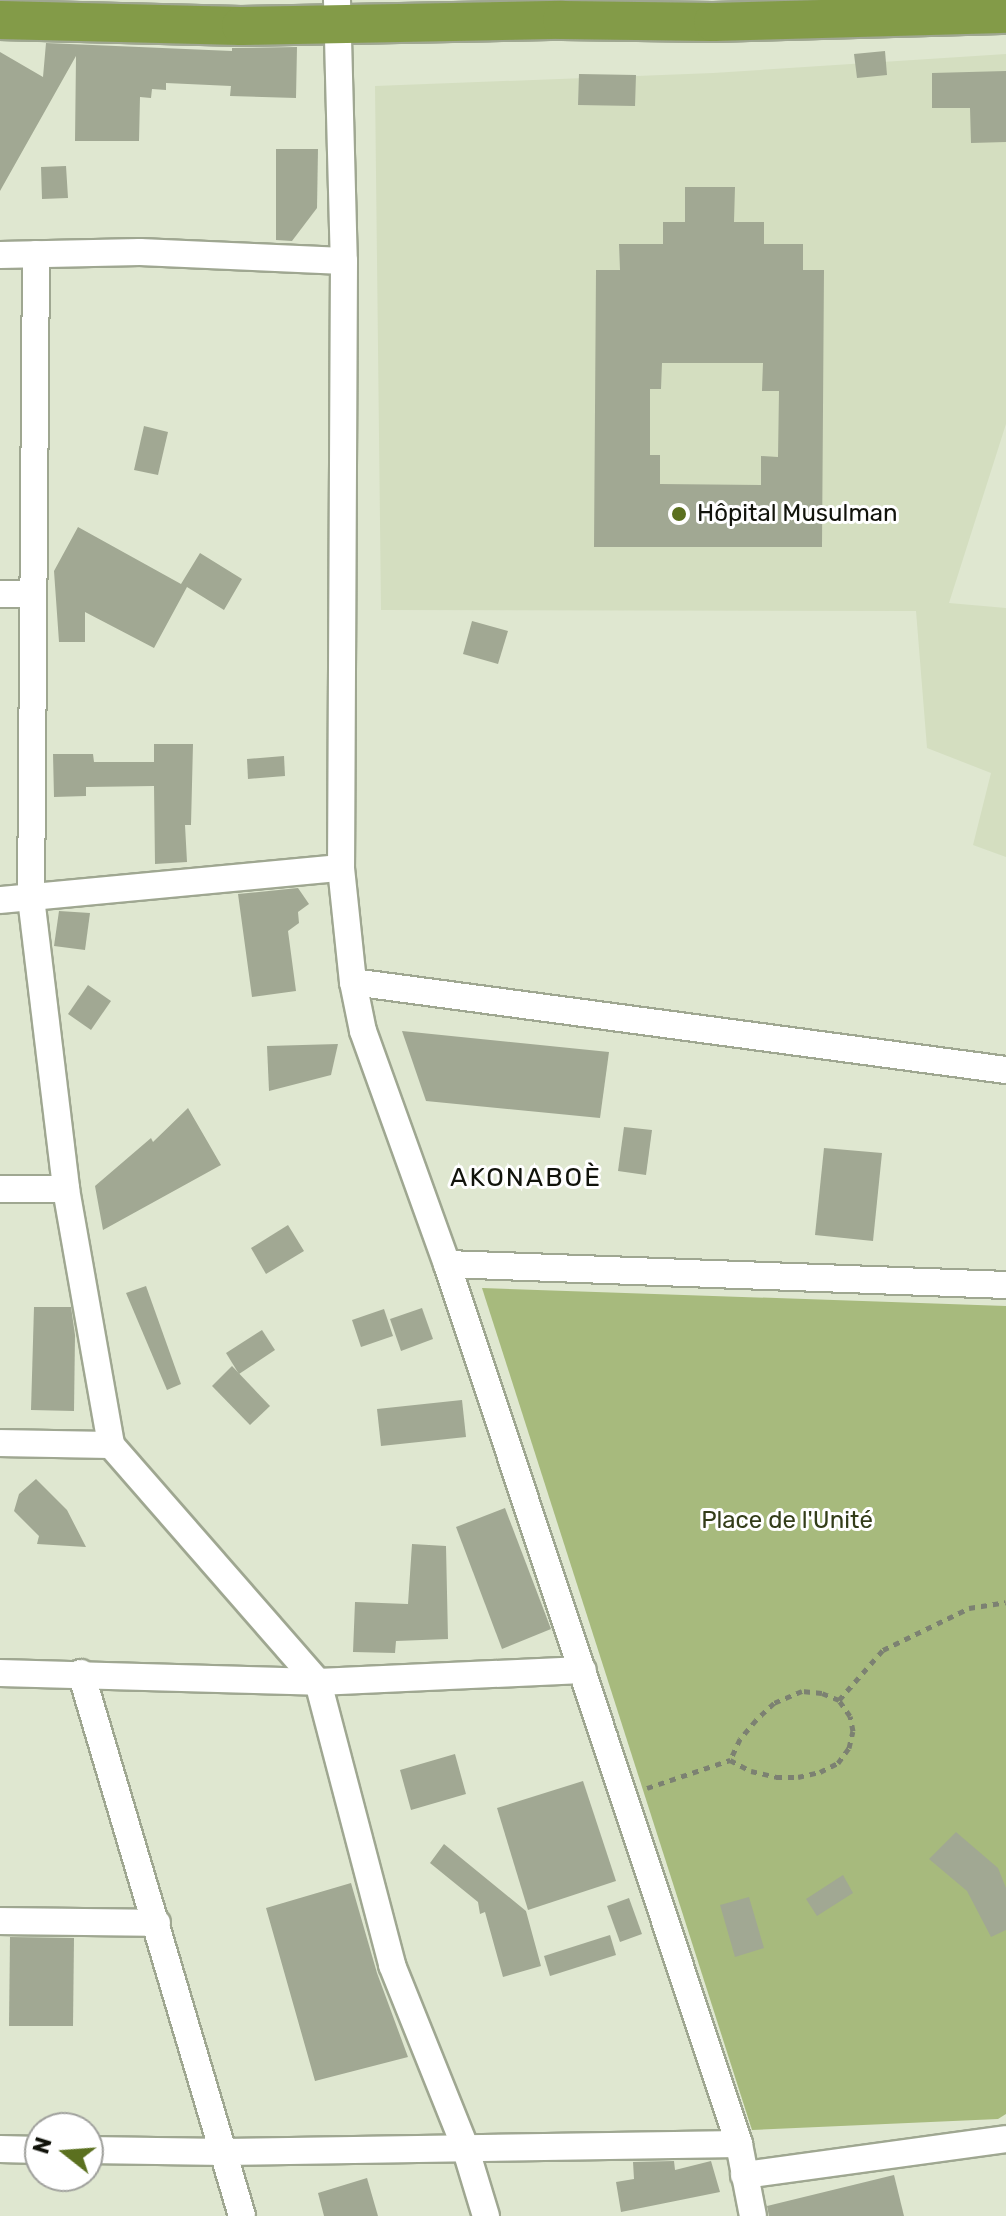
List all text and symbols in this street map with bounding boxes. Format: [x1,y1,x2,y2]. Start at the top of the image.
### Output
place label: Hôpital Musulman [697,500,898,528]
marker: Hôpital Musulman [668,503,690,525]
district label: AKONABOÈ [450,1162,602,1194]
park label: Place de l'Unité [701,1507,873,1535]
north arrow [24,2112,104,2192]
text: N [27,2134,58,2157]

